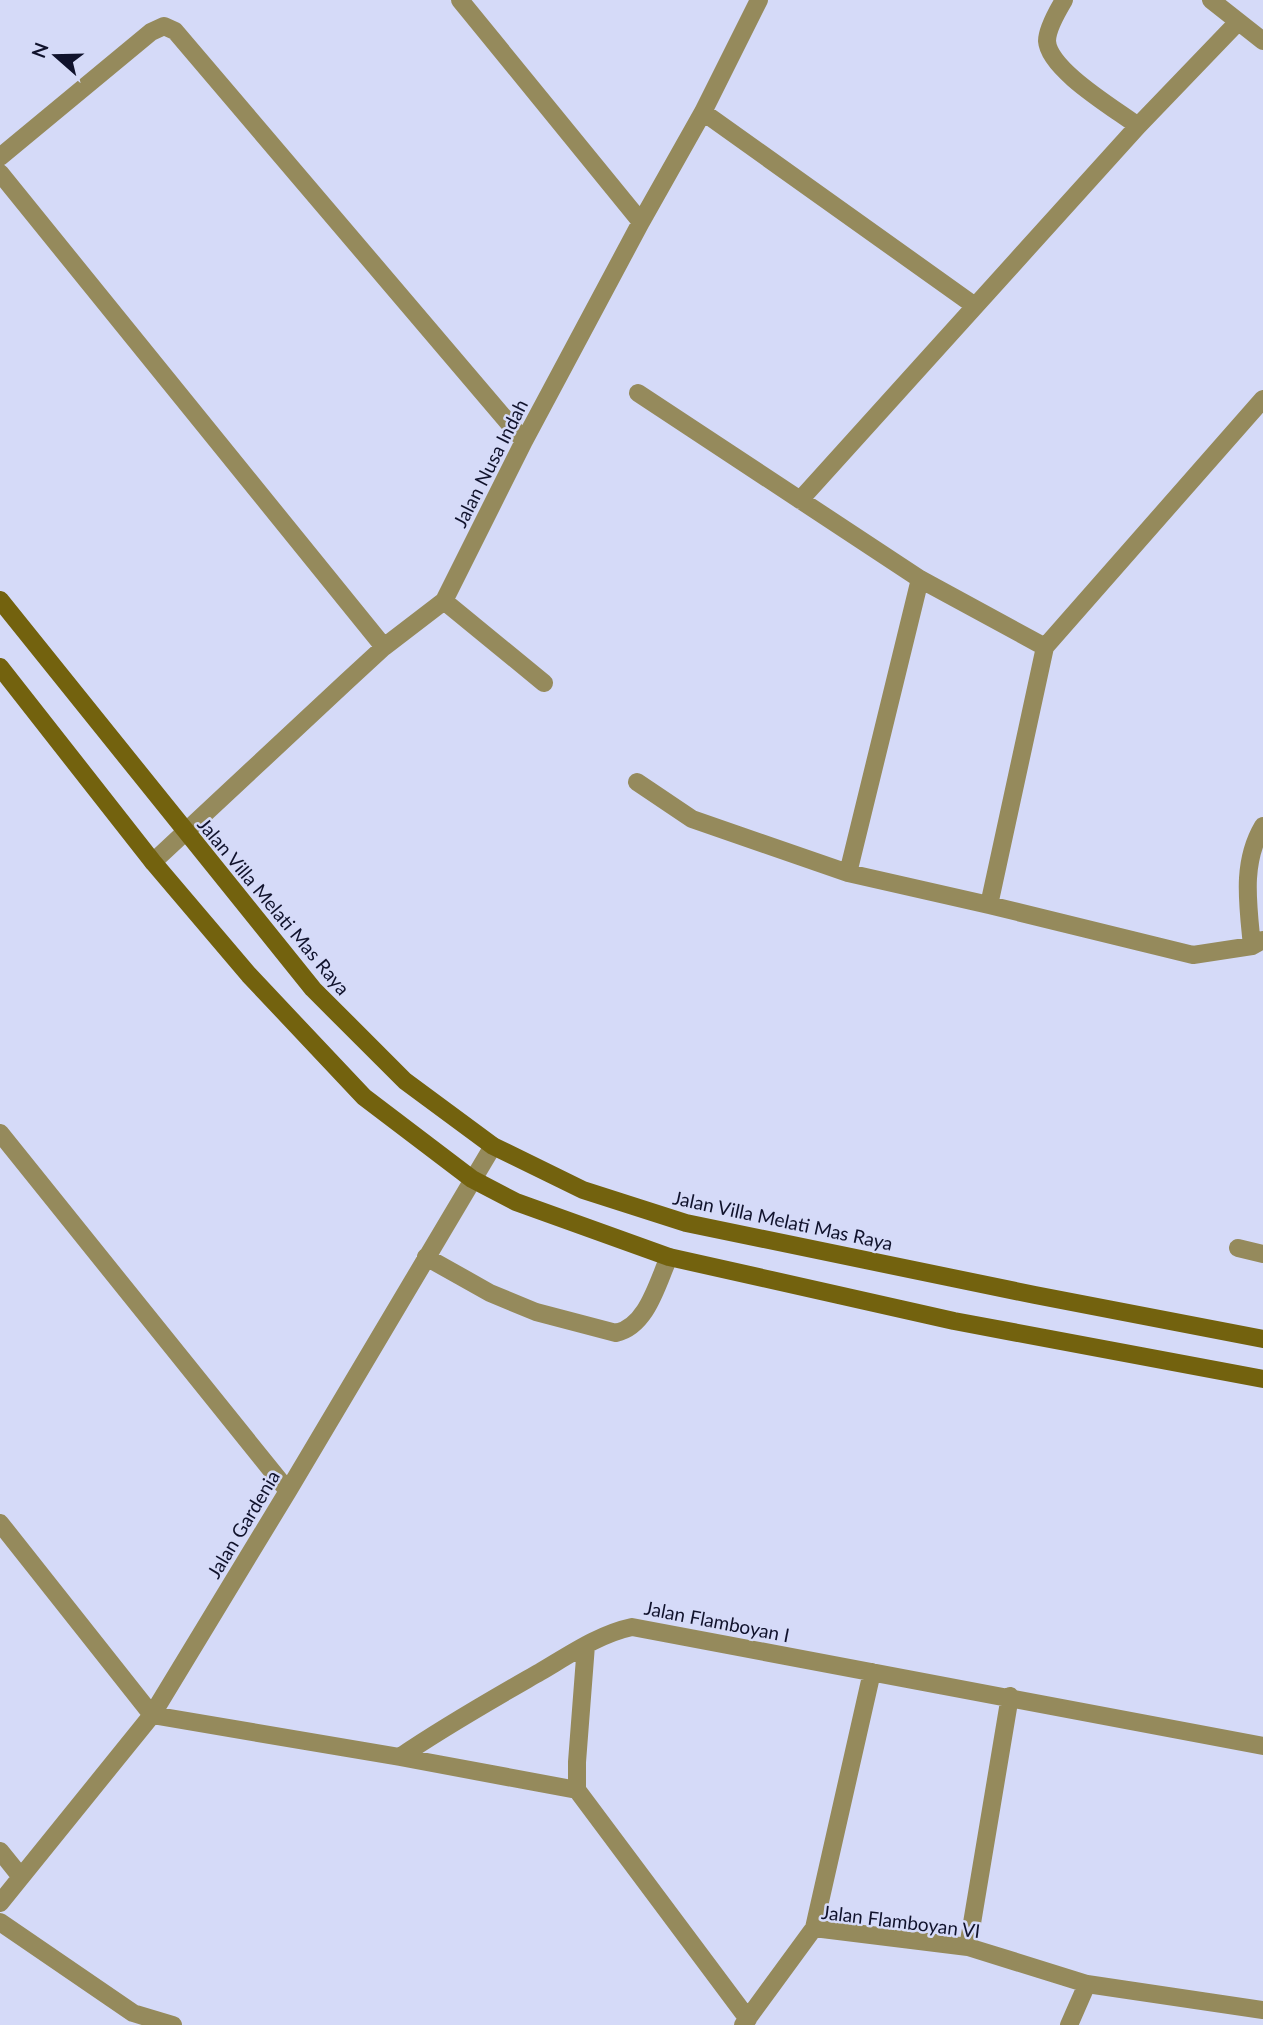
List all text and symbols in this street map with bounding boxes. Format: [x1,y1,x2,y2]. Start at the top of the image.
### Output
north arrow [21,21,91,91]
text: N [26,39,53,61]
street label: Jalan Nusa Indah [448,395,532,531]
street label: Jalan Villa Melati Mas Raya [193,813,355,999]
street label: Jalan Villa Melati Mas Raya [671,1185,895,1255]
street label: Jalan Gardenia [202,1466,284,1582]
street label: Jalan Flamboyan I [642,1596,792,1646]
street label: Jalan Flamboyan VI [820,1900,982,1942]

